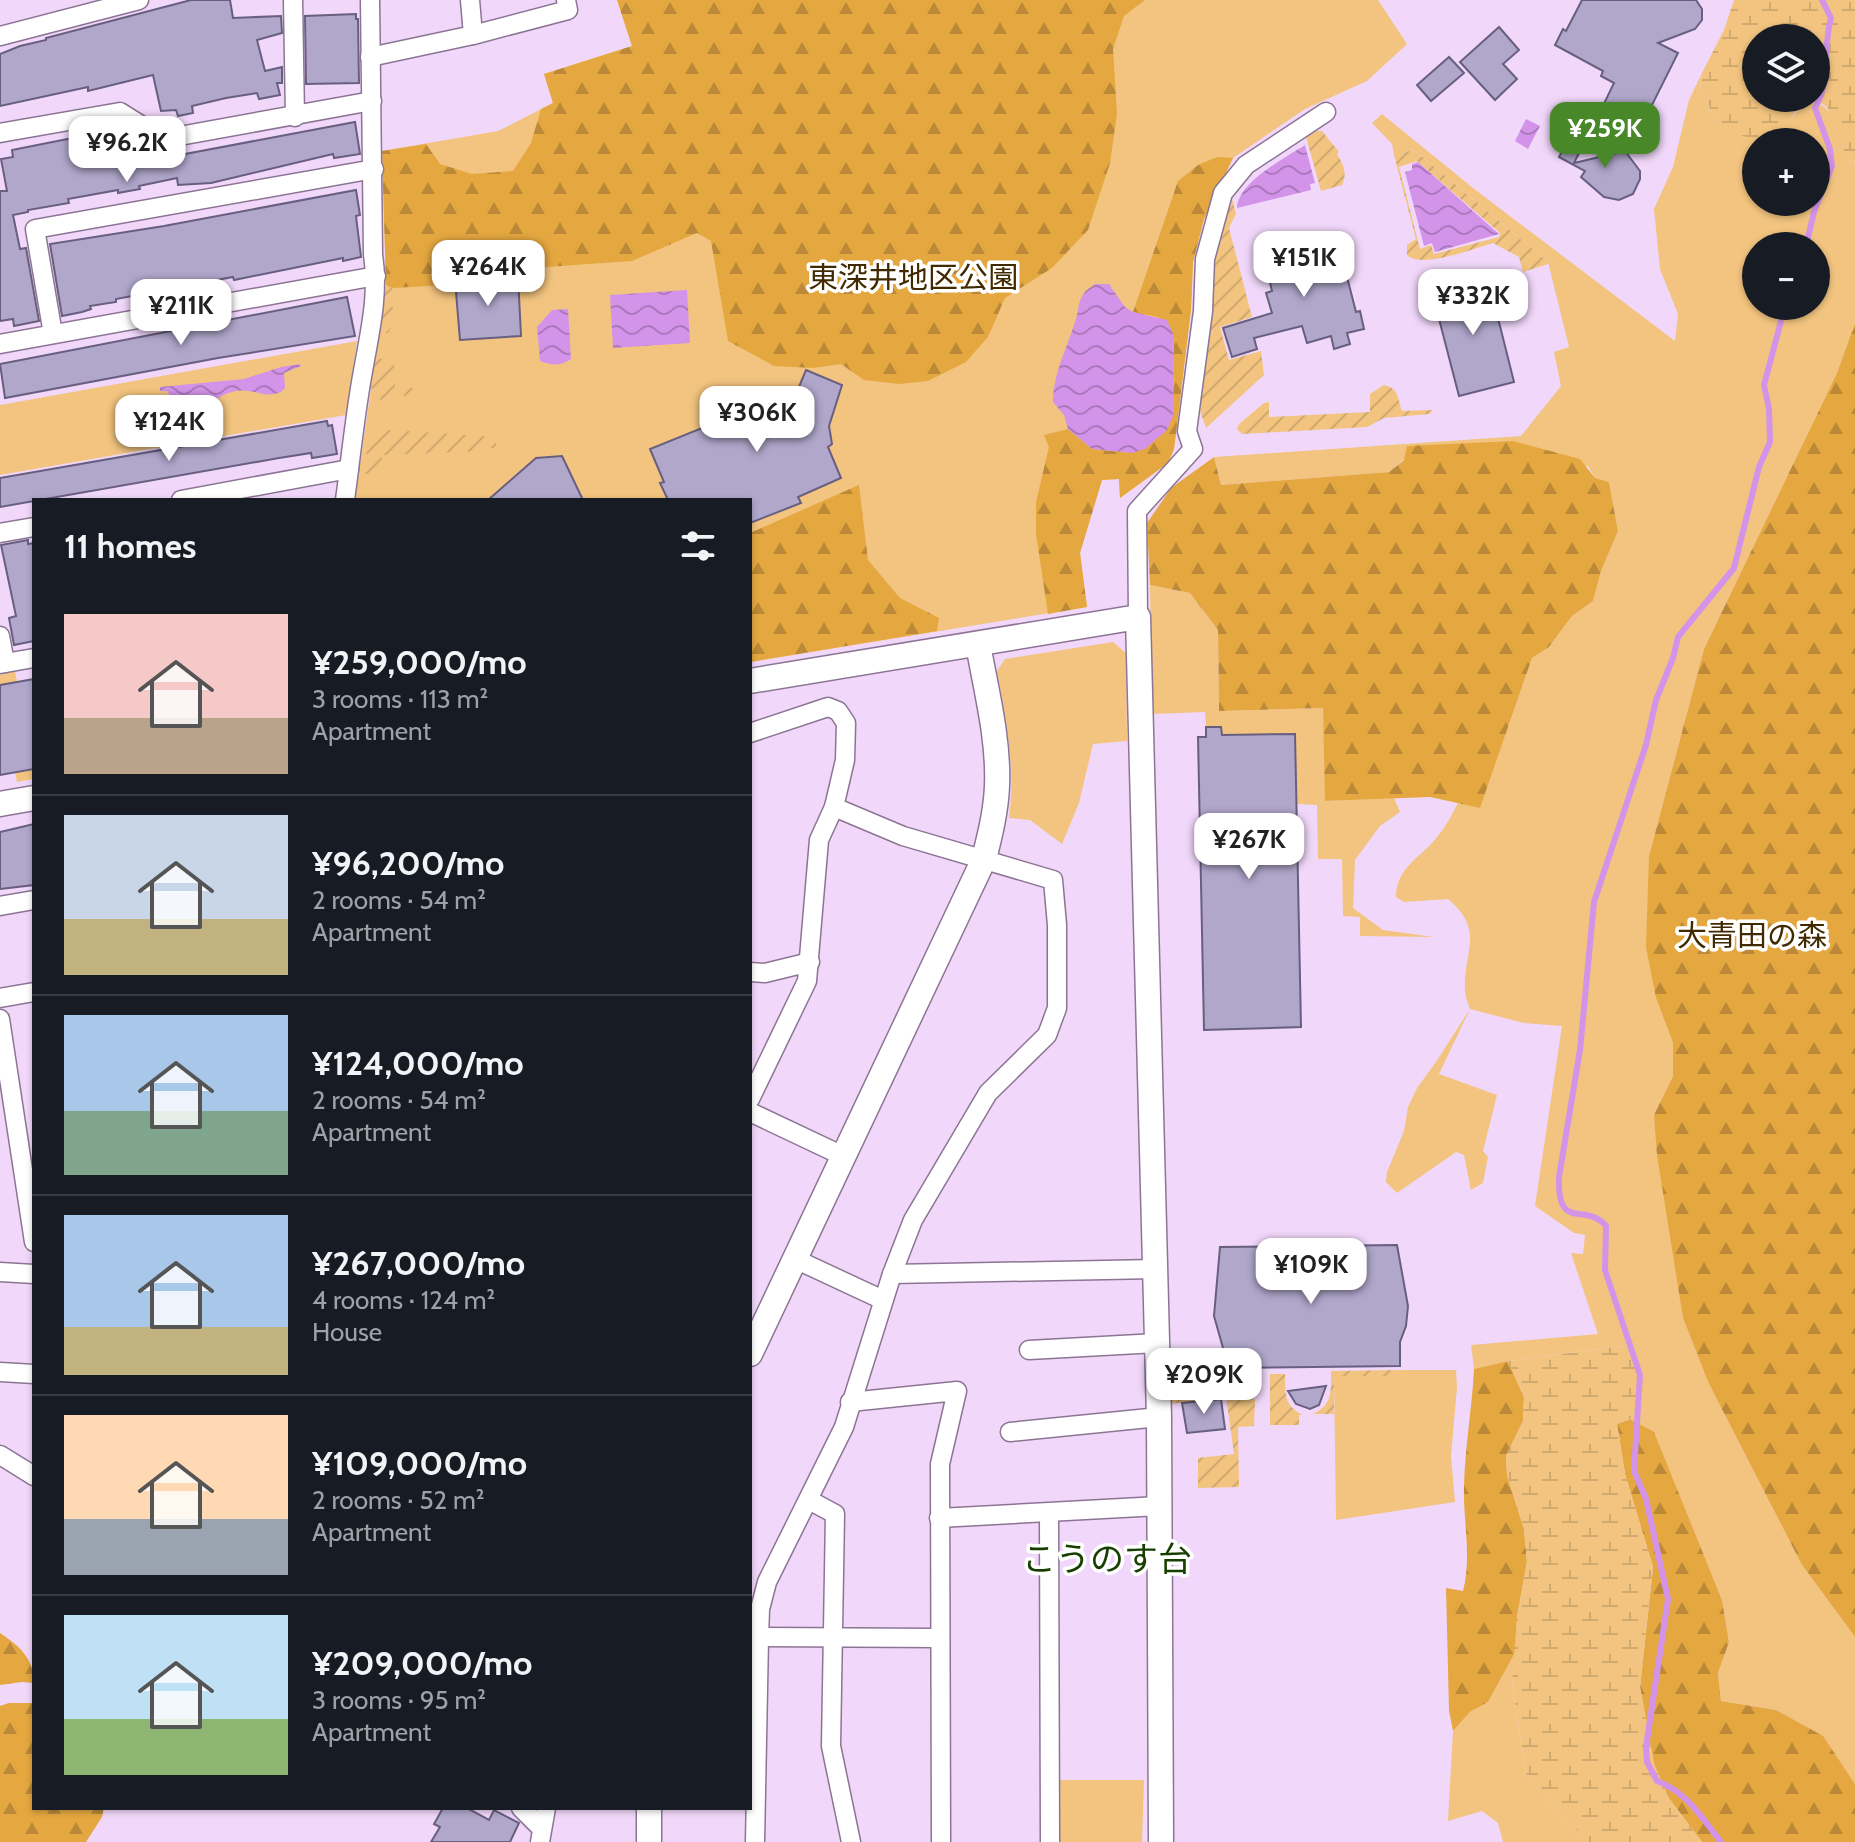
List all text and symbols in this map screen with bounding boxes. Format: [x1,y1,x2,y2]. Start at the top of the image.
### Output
map controls [1742,24,1830,320]
button: layers [1742,24,1830,112]
pin: ¥259K [1549,102,1661,170]
text: ¥259K [1568,112,1642,144]
pin: ¥96.2K [62,116,192,184]
text: ¥96.2K [87,126,167,158]
button: + [1742,128,1830,216]
pin: ¥151K [1248,231,1360,299]
button: − [1742,232,1830,320]
pin: ¥264K [432,240,544,308]
text: ¥151K [1271,241,1337,273]
text: ¥264K [450,250,526,282]
park label: 東深井地区公園 [808,259,1018,296]
pin: ¥332K [1417,269,1529,337]
pin: ¥211K [125,279,237,347]
text: ¥332K [1436,279,1510,311]
text: ¥211K [149,289,213,321]
pin: ¥306K [701,386,813,454]
pin: ¥124K [113,395,225,463]
text: ¥306K [718,396,797,428]
text: ¥124K [133,405,205,437]
icon: filters [676,524,720,568]
text: 11 homes [64,525,196,567]
text: ¥259,000/mo [312,641,527,683]
icon: home [128,646,224,742]
text: 3 rooms · 113 m² [312,683,488,715]
text: Apartment [312,715,431,747]
pin: ¥267K [1193,813,1305,881]
text: ¥267K [1212,823,1286,855]
text: ¥96,200/mo [312,842,504,884]
icon: home [128,847,224,943]
text: 2 rooms · 54 m² [312,884,486,916]
text: Apartment [312,916,431,948]
park label: 大青田の森 [1677,917,1827,954]
text: ¥124,000/mo [312,1042,524,1084]
icon: home [128,1047,224,1143]
text: 2 rooms · 54 m² [312,1084,486,1116]
text: Apartment [312,1116,431,1148]
pin: ¥109K [1255,1238,1367,1306]
text: ¥267,000/mo [312,1242,525,1284]
icon: home [128,1247,224,1343]
text: ¥109K [1274,1248,1348,1280]
text: 4 rooms · 124 m² [312,1284,495,1316]
text: House [312,1316,382,1348]
pin: ¥209K [1148,1348,1260,1416]
text: ¥209K [1165,1358,1243,1390]
text: ¥109,000/mo [312,1442,527,1484]
icon: home [128,1447,224,1543]
text: 2 rooms · 52 m² [312,1484,484,1516]
text: Apartment [312,1516,431,1548]
district label: こうのす台 [1022,1538,1192,1580]
text: ¥209,000/mo [312,1642,532,1684]
icon: home [128,1647,224,1743]
text: 3 rooms · 95 m² [312,1684,486,1716]
text: Apartment [312,1716,431,1748]

